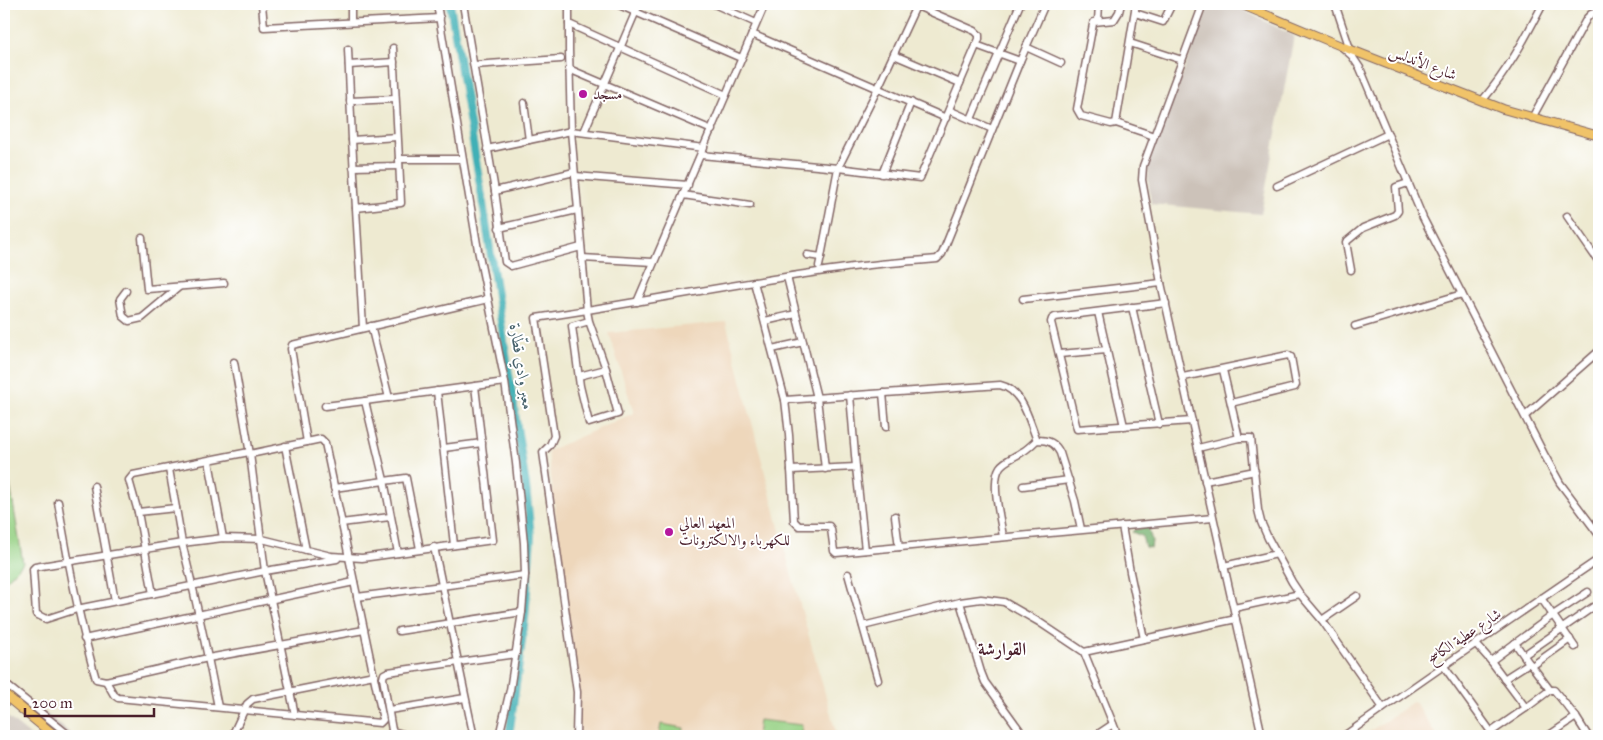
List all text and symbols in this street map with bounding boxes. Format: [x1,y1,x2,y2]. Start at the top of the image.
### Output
street label: شارع الأندلس [1385,40,1460,88]
place label: مسجد [593,85,622,103]
marker: مسجد [577,88,589,100]
water label: معبر وادي قطّارة [503,321,540,412]
place label: المعهد العالي للكهرباء والالكترونات [679,514,790,550]
marker: المعهد العالي للكهرباء والالكترونات [663,526,675,538]
street label: شارع عطية الكاسح [1424,605,1507,672]
district label: القوارشة [978,638,1026,660]
scale bar [25,685,154,717]
text: 200 m [32,694,73,712]

